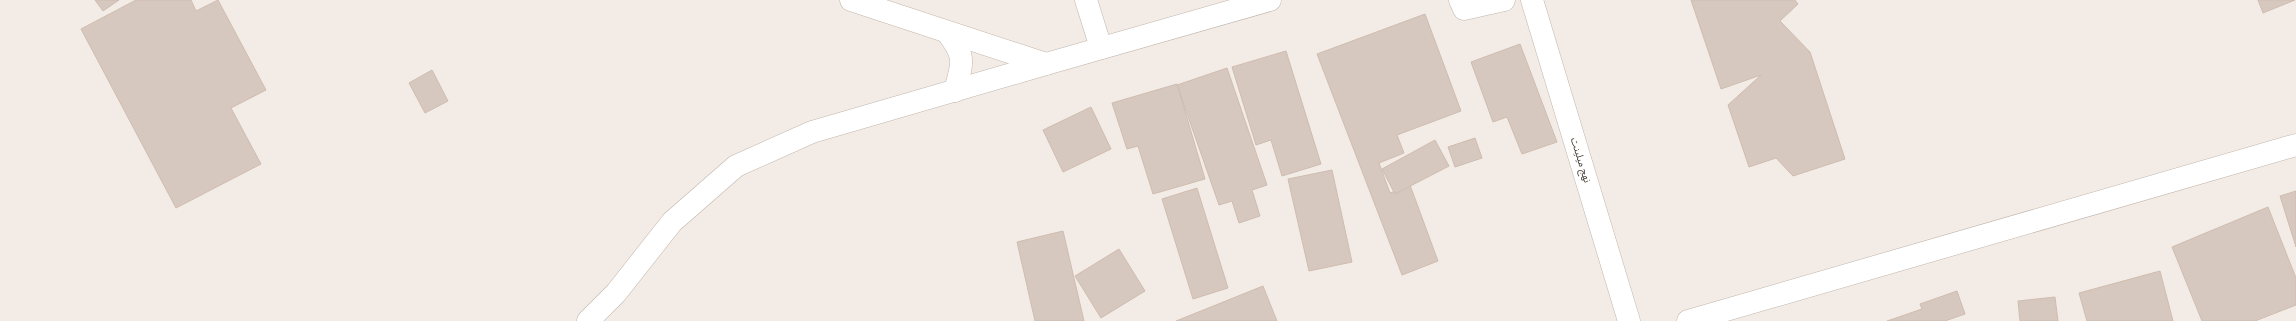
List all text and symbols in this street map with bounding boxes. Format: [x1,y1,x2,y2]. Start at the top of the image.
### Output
street label: نهج ميلينت [1567,136,1595,185]

